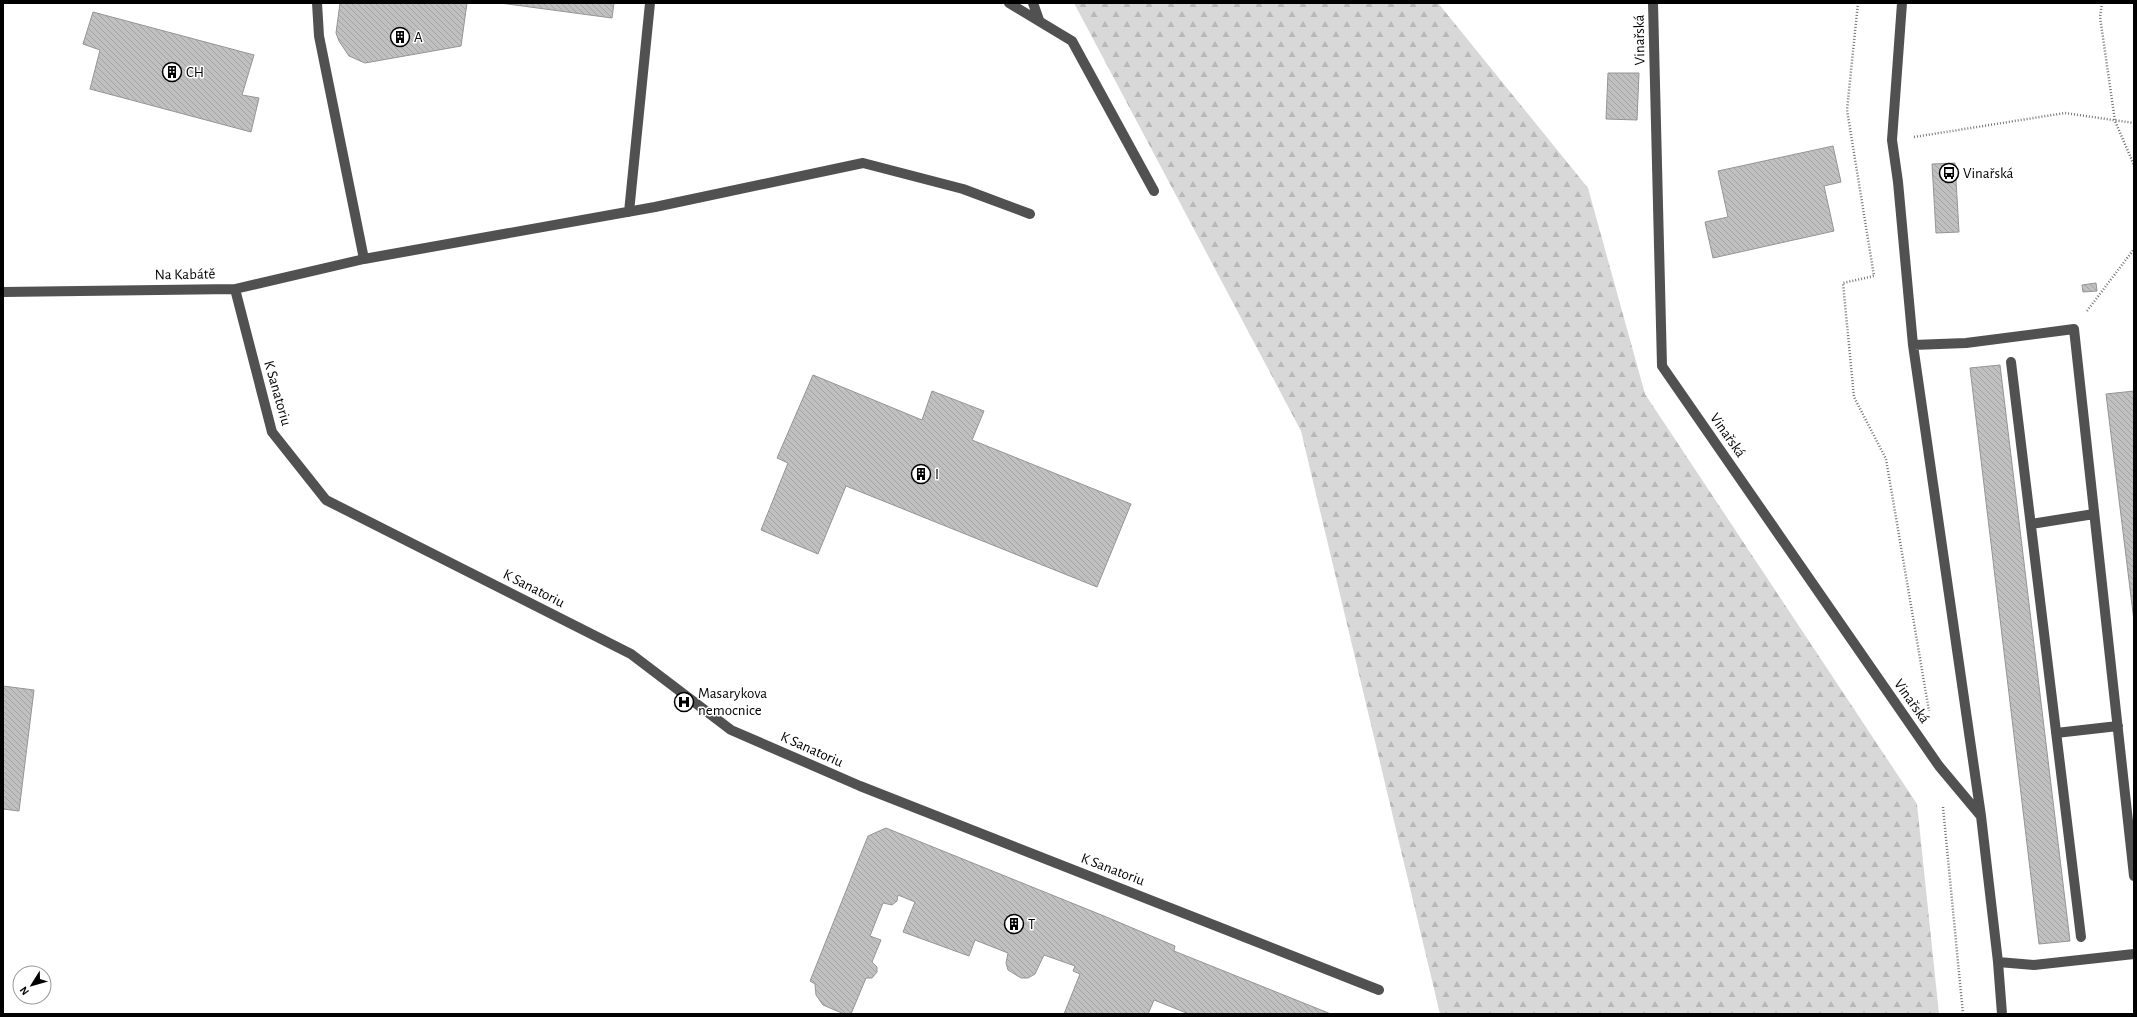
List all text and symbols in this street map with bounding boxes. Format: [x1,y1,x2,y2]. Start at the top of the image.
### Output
street label: Vinařská [1632,15,1647,65]
building icon: A [389,26,411,48]
place label: A [414,30,423,45]
building icon: CH [161,61,183,83]
place label: CH [186,65,204,80]
bus stop icon: Vinařská [1938,162,1960,184]
place label: Vinařská [1963,166,2014,181]
street label: Na Kabátě [155,266,215,283]
street label: K Sanatoriu [261,359,294,428]
street label: Vinařská [1707,410,1748,460]
building icon: I [910,463,932,485]
place label: I [935,467,939,482]
street label: K Sanatoriu [501,567,567,610]
street label: Vinařská [1891,676,1932,726]
place label: Masarykova nemocnice [698,686,767,718]
hospital icon: Masarykova nemocnice [673,691,695,713]
street label: K Sanatoriu [778,729,846,770]
street label: K Sanatoriu [1079,850,1147,889]
building icon: T [1003,913,1025,935]
place label: T [1028,917,1036,932]
north arrow [12,965,52,1005]
text: N [18,984,31,997]

